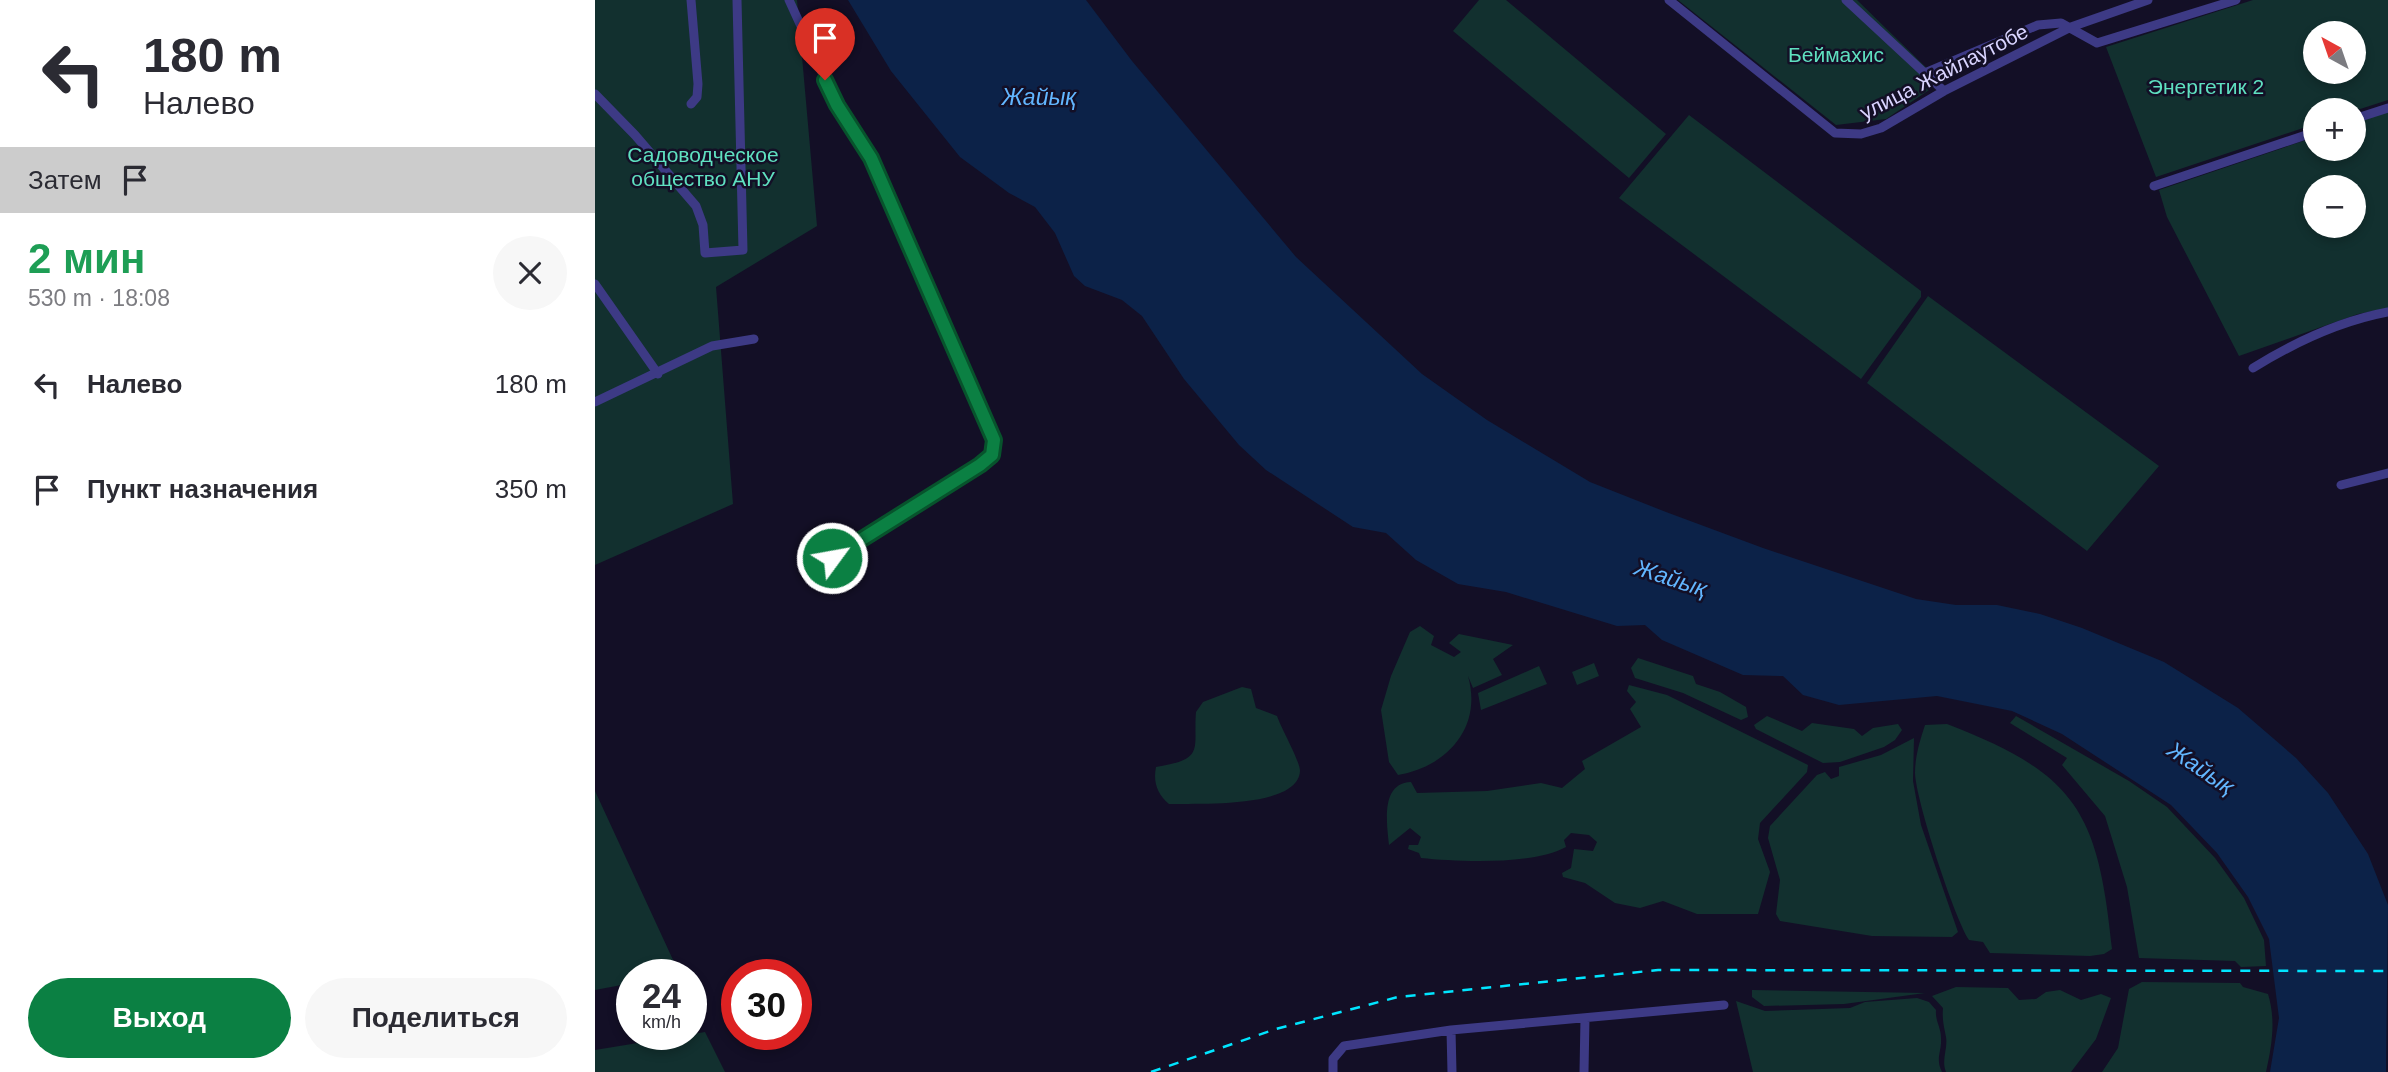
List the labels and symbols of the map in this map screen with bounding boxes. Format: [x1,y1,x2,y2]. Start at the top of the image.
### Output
pin [795,8,855,80]
street label: улица Жайлаутобе [1856,19,2032,124]
north arrow [2303,21,2366,84]
park label: Беймахис [1788,43,1884,66]
park label: Энергетик 2 [2148,75,2264,98]
water label: Жайық [1001,84,1077,110]
park label: Садоводческое общество АНУ [627,143,779,190]
position arrow [795,521,869,595]
water label: Жайық [1631,554,1712,602]
water label: Жайық [2162,736,2240,800]
speed limit sign: 30 [721,959,812,1050]

